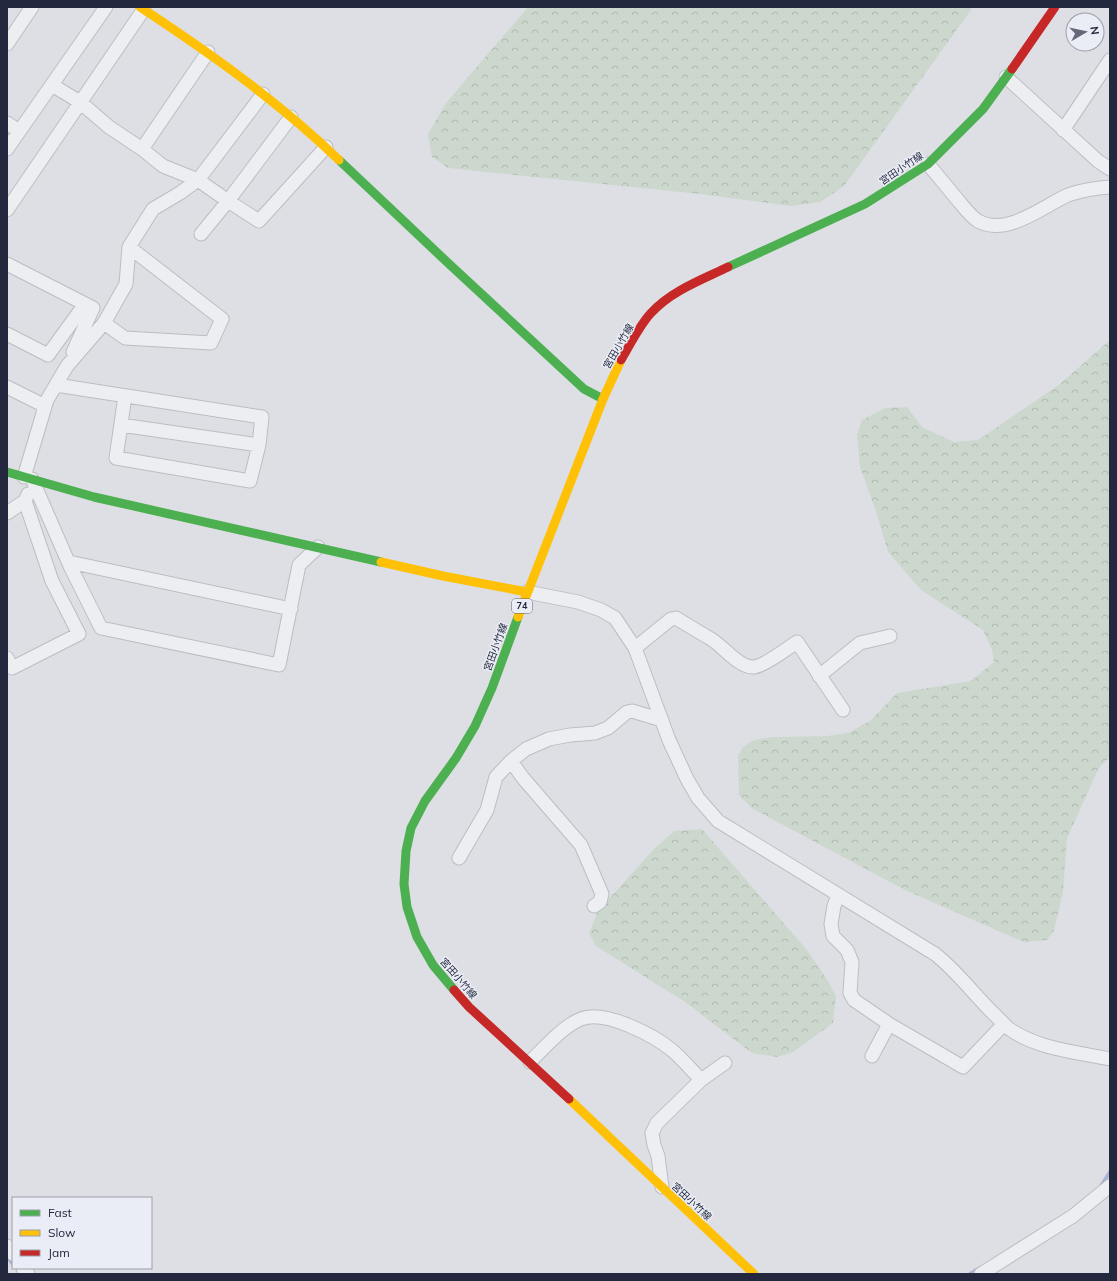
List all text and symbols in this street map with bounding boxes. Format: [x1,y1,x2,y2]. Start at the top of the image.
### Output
north arrow [1065,12,1105,52]
text: N [1087,25,1102,36]
street label: 宮田小竹線 [877,149,926,188]
street label: 宮田小竹線 [600,321,637,371]
road number: 74 [512,599,532,613]
street label: 宮田小竹線 [481,621,510,673]
street label: 宮田小竹線 [437,955,480,1001]
street label: 宮田小竹線 [669,1180,714,1223]
legend [12,1197,152,1269]
text: Fast [48,1205,72,1220]
text: Slow [48,1225,76,1240]
text: Jam [48,1245,70,1260]

